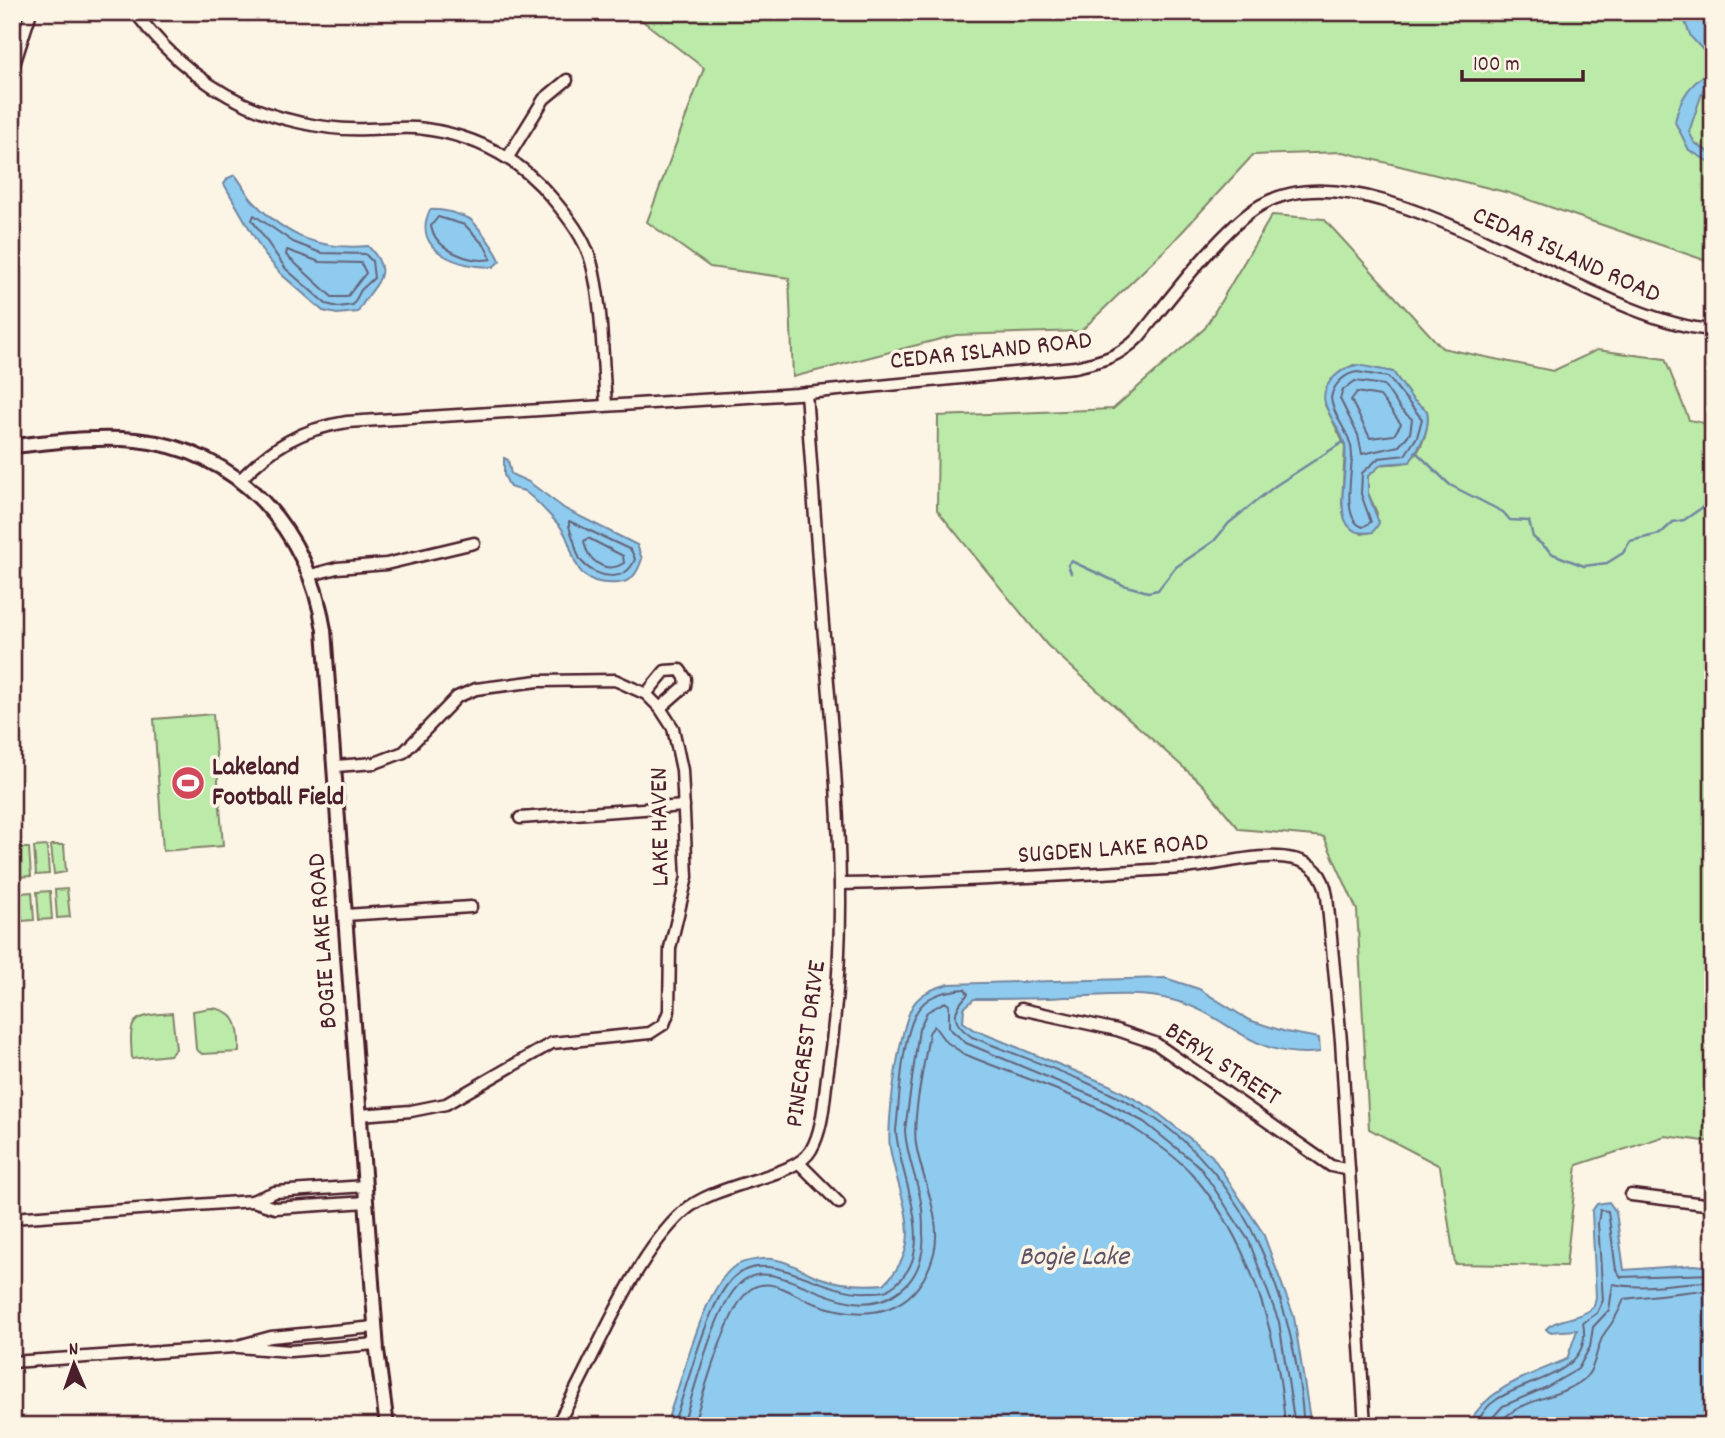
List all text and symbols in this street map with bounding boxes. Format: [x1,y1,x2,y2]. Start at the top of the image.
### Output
scale bar [1462,38,1583,82]
text: 100 m [1473,51,1520,81]
street label: CEDAR ISLAND ROAD [1466,198,1666,314]
street label: CEDAR ISLAND ROAD [888,323,1094,381]
place label: Lakeland Football Field [212,750,344,817]
sports icon: Lakeland Football Field [169,764,207,802]
street label: LAKE HAVEN [641,767,681,887]
street label: SUGDEN LAKE ROAD [1016,825,1210,875]
street label: BOGIE LAKE ROAD [299,852,349,1030]
street label: PINECREST DRIVE [777,958,837,1130]
street label: BERYL STREET [1157,1014,1288,1117]
water label: Bogie Lake [1019,1239,1131,1279]
north arrow [38,1330,108,1400]
text: N [68,1337,79,1364]

